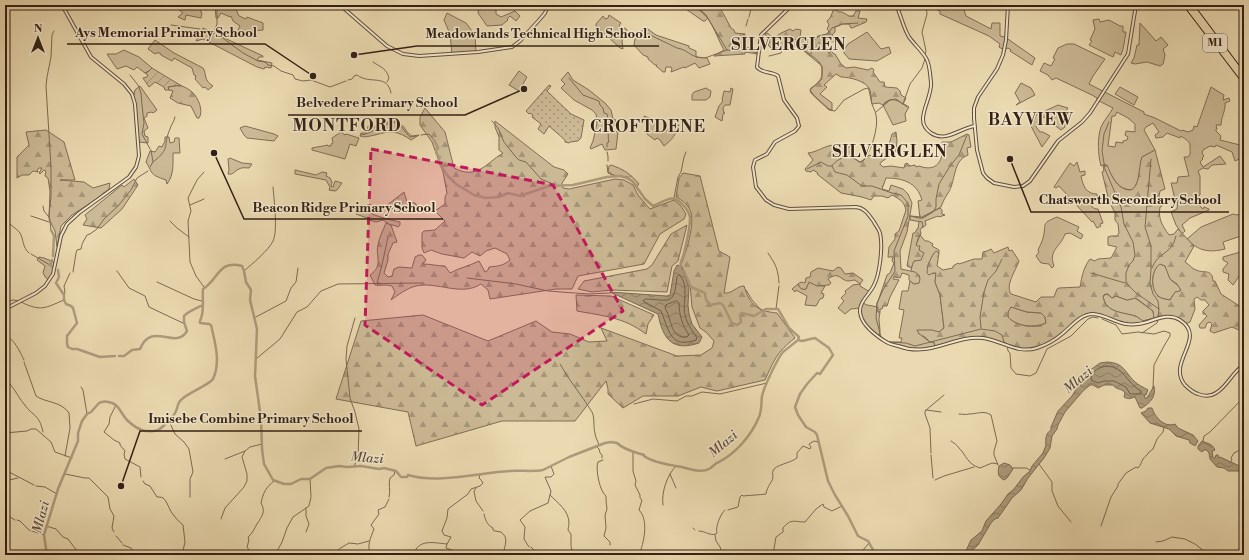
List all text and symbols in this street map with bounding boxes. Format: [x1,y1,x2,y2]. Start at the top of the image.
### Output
north arrow [18,18,58,58]
callout: Ays Memorial Primary School [67,19,265,44]
callout: Meadowlands Technical High School. [417,21,659,46]
text: N [34,22,43,36]
text: Ays Memorial Primary School [74,25,258,41]
text: Meadowlands Technical High School. [425,26,651,42]
road number: M1 [1203,34,1227,52]
district label: SILVERGLEN [731,35,847,55]
callout: Belvedere Primary School [288,90,465,115]
text: Belvedere Primary School [296,95,458,111]
district label: BAYVIEW [988,110,1074,130]
district label: MONTFORD [293,116,401,136]
district label: CROFTDENE [590,117,706,137]
district label: SILVERGLEN [832,142,948,162]
callout: Chatsworth Secondary School [1031,187,1229,212]
text: Chatsworth Secondary School [1039,192,1222,208]
callout: Beacon Ridge Primary School [244,194,443,219]
text: Beacon Ridge Primary School [252,200,436,216]
water label: Mlazi [1060,363,1097,397]
callout: Imisebe Combine Primary School [140,406,362,431]
text: Imisebe Combine Primary School [148,411,354,427]
water label: Mlazi [705,427,742,461]
water label: Mlazi [350,449,385,467]
water label: Mlazi [29,498,53,535]

